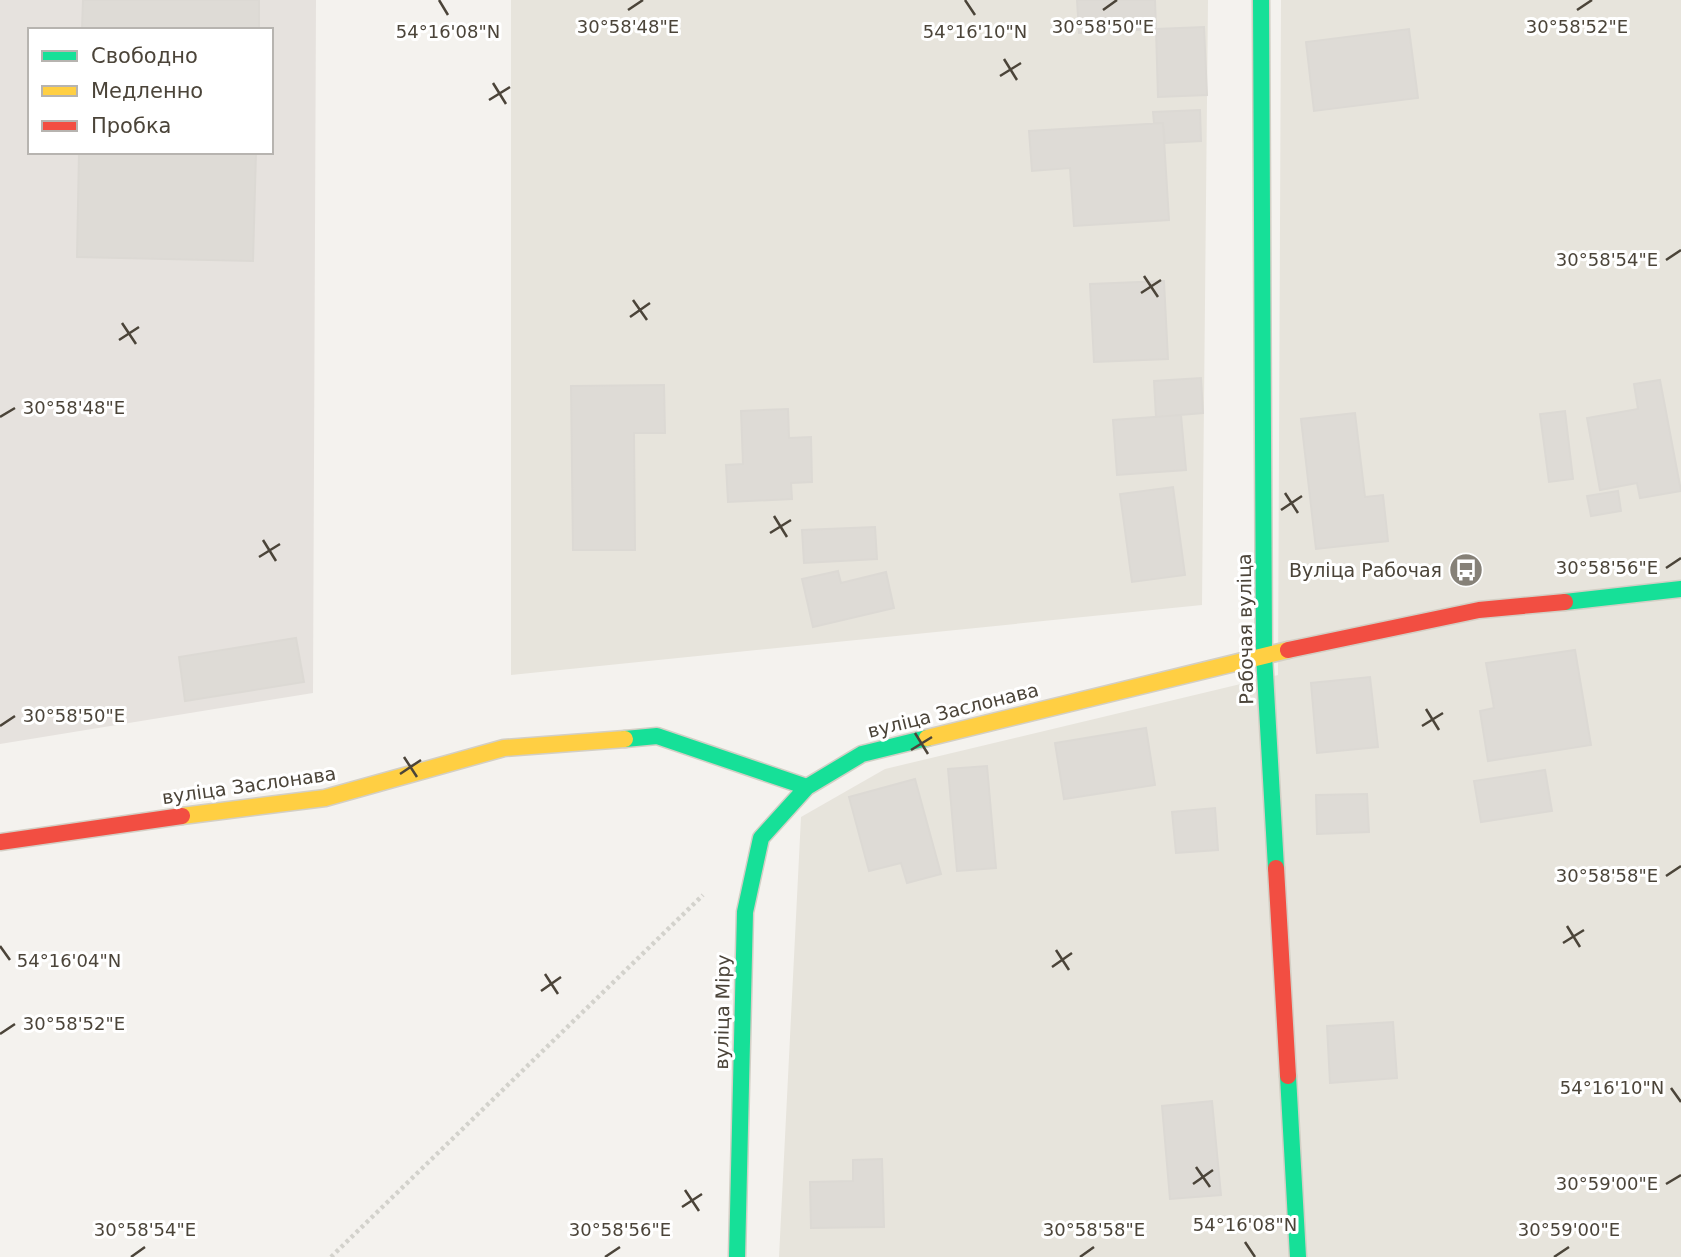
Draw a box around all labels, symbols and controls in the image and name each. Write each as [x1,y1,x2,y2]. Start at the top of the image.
text: 30°58'48"E [577,16,679,37]
text: 30°58'50"E [1052,16,1154,37]
text: 30°58'52"E [1526,16,1628,37]
text: 54°16'08"N [396,21,500,42]
text: 54°16'10"N [923,21,1027,42]
legend [28,28,273,154]
text: Свободно [91,44,198,68]
text: Медленно [91,79,203,103]
text: Пробка [91,114,171,138]
text: 30°58'54"E [1556,249,1658,270]
text: 30°58'48"E [23,397,125,418]
bus stop icon: Вуліца Рабочая [1447,551,1485,589]
street label: Рабочая вуліца [1233,553,1257,705]
text: 30°58'56"E [1556,557,1658,578]
place label: Вуліца Рабочая [1289,559,1442,581]
street label: вуліца Заслонава [865,678,1041,742]
text: 30°58'50"E [23,705,125,726]
street label: вуліца Заслонава [161,762,337,808]
text: 30°58'58"E [1556,865,1658,886]
text: 54°16'04"N [17,950,121,971]
street label: вуліца Міру [710,954,734,1070]
text: 30°58'52"E [23,1013,125,1034]
text: 54°16'10"N [1560,1077,1664,1098]
text: 30°59'00"E [1556,1173,1658,1194]
text: 54°16'08"N [1193,1214,1297,1235]
text: 30°58'54"E [94,1219,196,1240]
text: 30°58'56"E [569,1219,671,1240]
text: 30°58'58"E [1043,1219,1145,1240]
text: 30°59'00"E [1518,1219,1620,1240]

